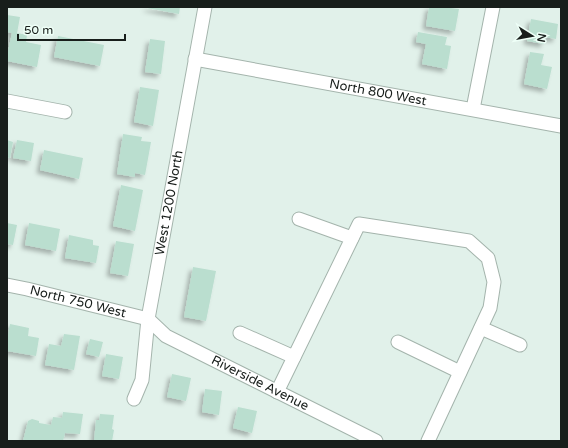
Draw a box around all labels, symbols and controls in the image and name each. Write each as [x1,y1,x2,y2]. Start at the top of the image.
scale bar [18,16,125,42]
north arrow [512,16,552,56]
text: 50 m [24,23,53,37]
text: N [534,32,549,43]
street label: North 800 West [328,76,428,109]
street label: West 1200 North [152,149,187,257]
street label: North 750 West [28,282,128,321]
street label: Riverside Avenue [209,352,311,414]

